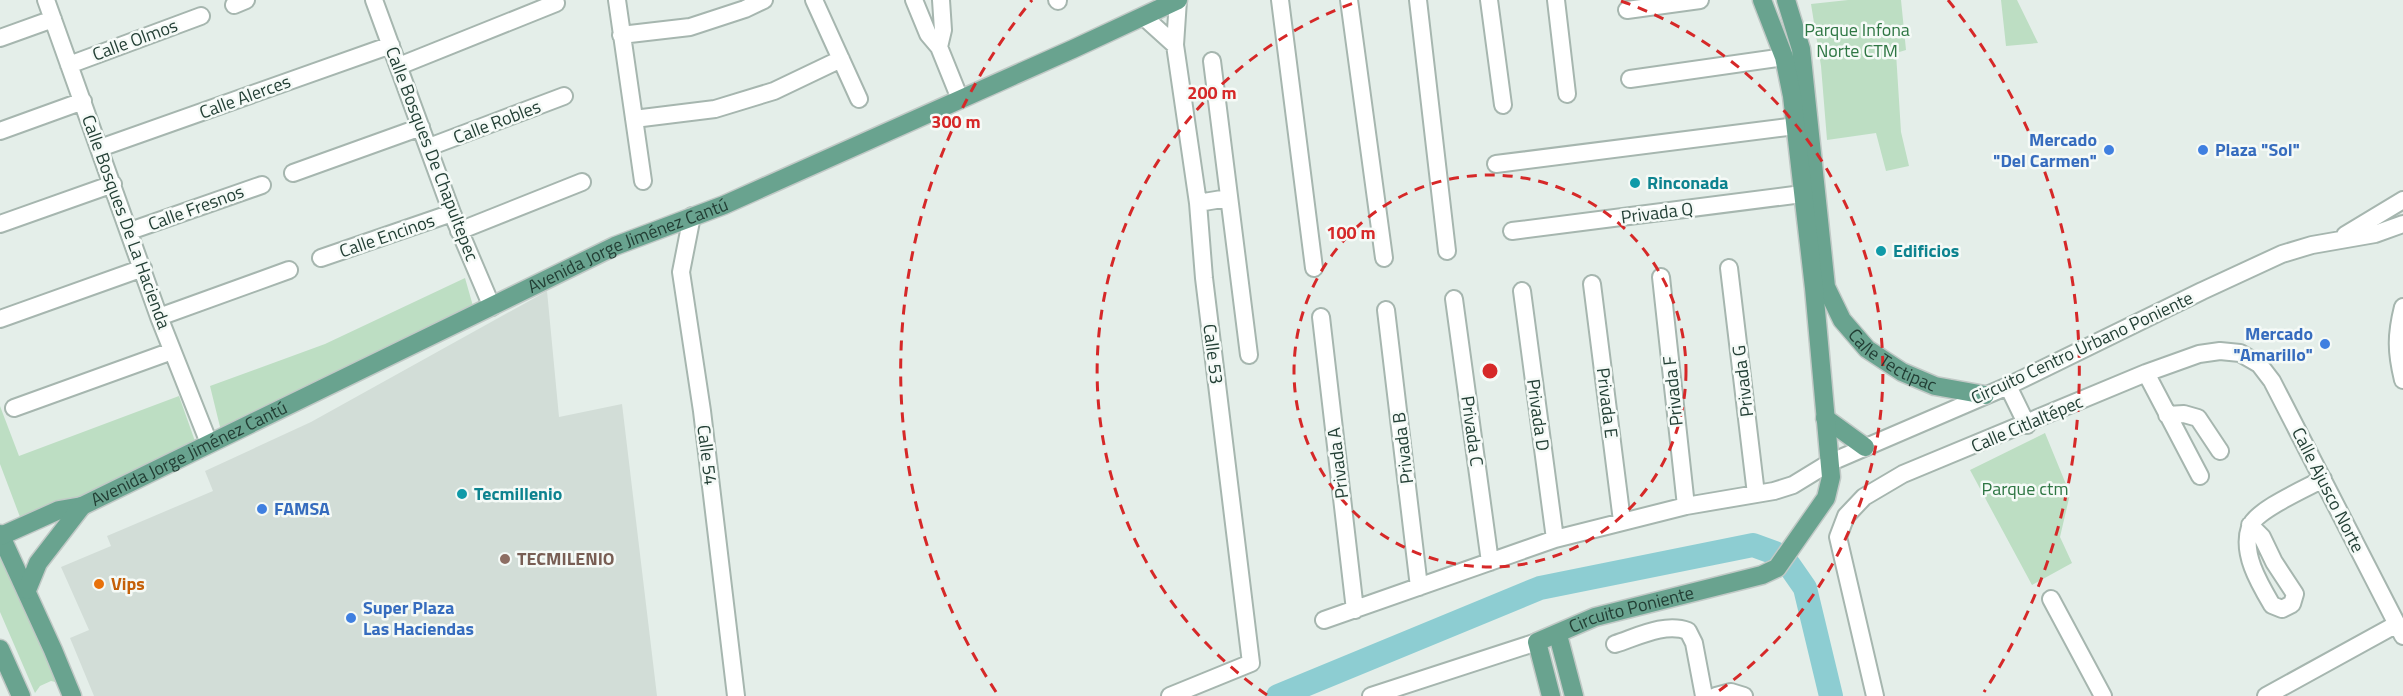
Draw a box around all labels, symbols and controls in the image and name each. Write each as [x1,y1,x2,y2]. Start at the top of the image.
street label: Calle Olmos [88,12,181,67]
park label: Parque Infona Norte CTM [1804,16,1910,64]
street label: Calle Bosques De Chapultepec [379,43,486,265]
street label: Calle Alerces [195,68,294,126]
text: 200 m [1187,79,1237,106]
street label: Calle Robles [449,92,544,151]
text: 300 m [931,108,981,135]
street label: Calle Bosques De La Hacienda [75,111,178,333]
place label: Mercado "Del Carmen" [1993,126,2097,174]
place label: Plaza "Sol" [2215,136,2300,163]
marker: Mercado "Del Carmen" [2102,143,2116,157]
marker: Plaza "Sol" [2196,143,2210,157]
place label: Rinconada [1647,169,1729,196]
marker: Rinconada [1628,176,1642,190]
street label: Calle Fresnos [144,178,248,237]
street label: Avenida Jorge Jiménez Cantú [523,191,732,300]
street label: Privada Q [1619,195,1695,230]
street label: Calle Encinos [336,207,438,264]
text: 100 m [1326,219,1376,246]
place label: Edificios [1893,237,1959,264]
marker: Edificios [1874,244,1888,258]
street label: Circuito Centro Urbano Poniente [1966,284,2197,411]
place label: Mercado "Amarillo" [2233,320,2313,368]
street label: Calle 53 [1196,322,1231,386]
street label: Calle Tectipac [1842,322,1941,398]
marker: Mercado "Amarillo" [2318,337,2332,351]
street label: Privada G [1725,344,1760,418]
street label: Privada F [1655,355,1690,427]
centre of rings [1480,361,1500,381]
street label: Privada E [1590,366,1625,440]
street label: Privada D [1520,377,1557,453]
street label: Calle Citlaltépec [1967,388,2087,459]
street label: Avenida Jorge Jiménez Cantú [86,394,292,513]
street label: Privada C [1454,394,1491,468]
street label: Privada B [1385,411,1420,485]
street label: Calle 54 [690,423,725,487]
street label: Calle Ajusco Norte [2285,423,2372,557]
street label: Privada A [1320,426,1355,500]
park label: Parque ctm [1982,475,2068,502]
place label: Tecmillenio [474,480,562,507]
marker: Tecmillenio [455,487,469,501]
place label: FAMSA [274,495,330,522]
marker: FAMSA [255,502,269,516]
place label: TECMILENIO [517,545,615,572]
marker: TECMILENIO [498,552,512,566]
place label: Vips [111,570,145,597]
marker: Vips [92,577,106,591]
street label: Circuito Poniente [1564,579,1697,640]
place label: Super Plaza Las Haciendas [363,594,474,642]
marker: Super Plaza Las Haciendas [344,611,358,625]

